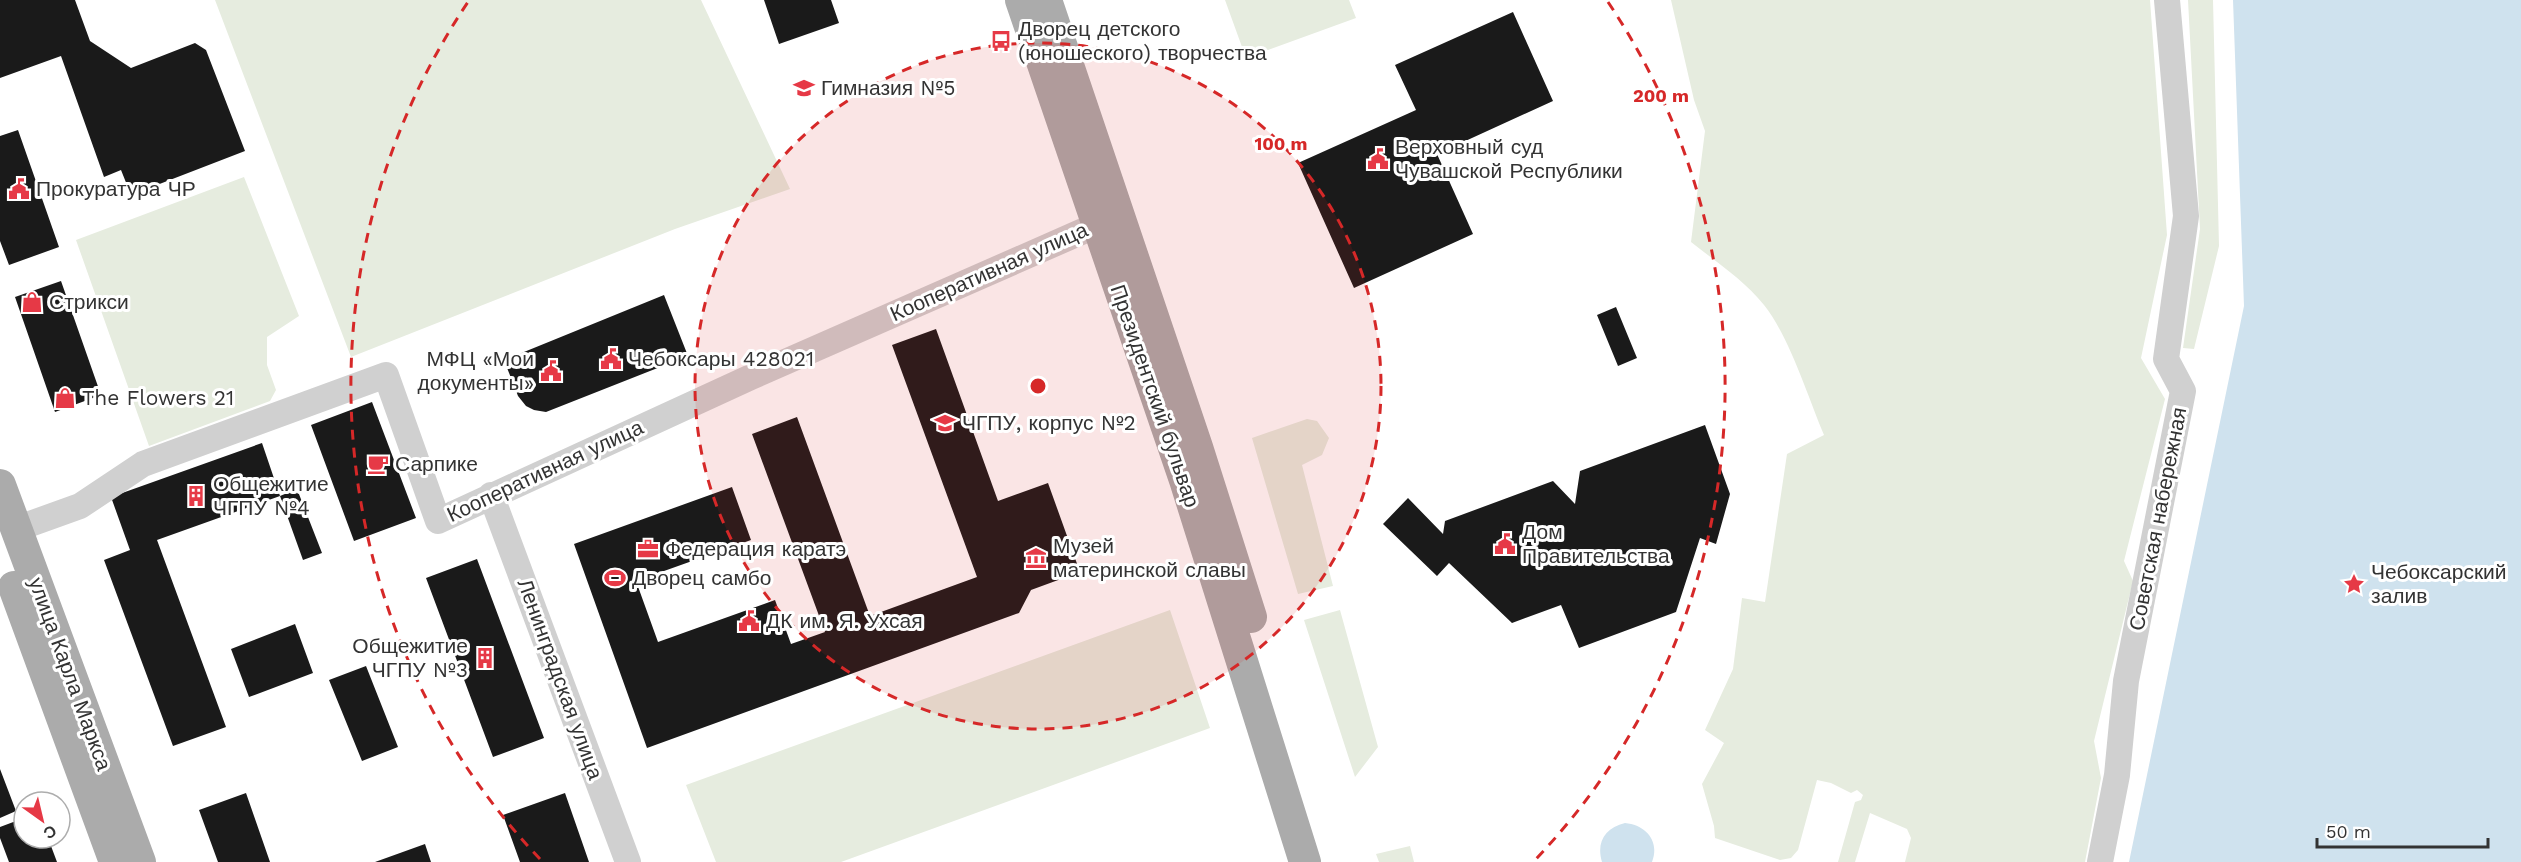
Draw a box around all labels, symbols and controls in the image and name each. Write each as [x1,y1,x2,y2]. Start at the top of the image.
place label: Дворец детского (юношеского) творчества [1018,16,1267,65]
bus stop icon: Дворец детского (юношеского) творчества [989,29,1013,53]
place label: Гимназия №5 [821,75,956,100]
school or university icon: Гимназия №5 [792,76,816,100]
text: 200 m [1633,85,1689,106]
text: 100 m [1254,133,1308,154]
place label: Верховный суд Чувашской Республики [1395,134,1623,183]
public building icon: Верховный суд Чувашской Республики [1366,147,1390,171]
place label: Прокуратура ЧР [36,176,196,201]
public building icon: Прокуратура ЧР [7,177,31,201]
street label: Кооперативная улица [886,217,1092,326]
street label: Президентский бульвар [1106,281,1205,510]
place label: Стрикси [49,289,129,314]
shop icon: Стрикси [20,290,44,314]
place label: МФЦ «Мои документы» [418,346,534,395]
place label: Чебоксары 428021 [628,346,814,371]
public building icon: Чебоксары 428021 [599,347,623,371]
public building icon: МФЦ «Мои документы» [539,359,563,383]
centre of rings [1028,376,1048,396]
place label: The Flowers 21 [82,385,234,410]
shop icon: The Flowers 21 [53,386,77,410]
street label: Советская набережная [2124,405,2191,633]
place label: ЧГПУ, корпус №2 [962,410,1136,435]
school or university icon: ЧГПУ, корпус №2 [933,411,957,435]
street label: Кооперативная улица [443,414,647,527]
place label: Сарпике [395,451,478,476]
cafe icon: Сарпике [366,452,390,476]
place label: Общежитие ЧГПУ №4 [213,471,329,520]
building icon: Общежитие ЧГПУ №4 [184,484,208,508]
place label: Дом Правительства [1522,519,1670,568]
public building icon: Дом Правительства [1493,532,1517,556]
place label: Музей материнской славы [1053,533,1246,582]
place label: Федерация каратэ [665,536,846,561]
office icon: Федерация каратэ [636,537,660,561]
museum icon: Музей материнской славы [1024,546,1048,570]
place label: Чебоксарский залив [2371,559,2507,608]
place label: Дворец самбо [632,565,771,590]
sports icon: Дворец самбо [603,566,627,590]
place icon: Чебоксарский залив [2342,572,2366,596]
street label: улица Карла Маркса [24,574,117,774]
street label: Ленинградская улица [513,575,609,783]
place label: ДК им. Я. Ухсая [766,608,923,633]
public building icon: ДК им. Я. Ухсая [737,609,761,633]
place label: Общежитие ЧГПУ №3 [352,633,468,682]
building icon: Общежитие ЧГПУ №3 [473,646,497,670]
north arrow [12,790,72,850]
scale bar [2317,811,2488,849]
text: С [40,821,60,843]
text: 50 m [2326,821,2371,842]

